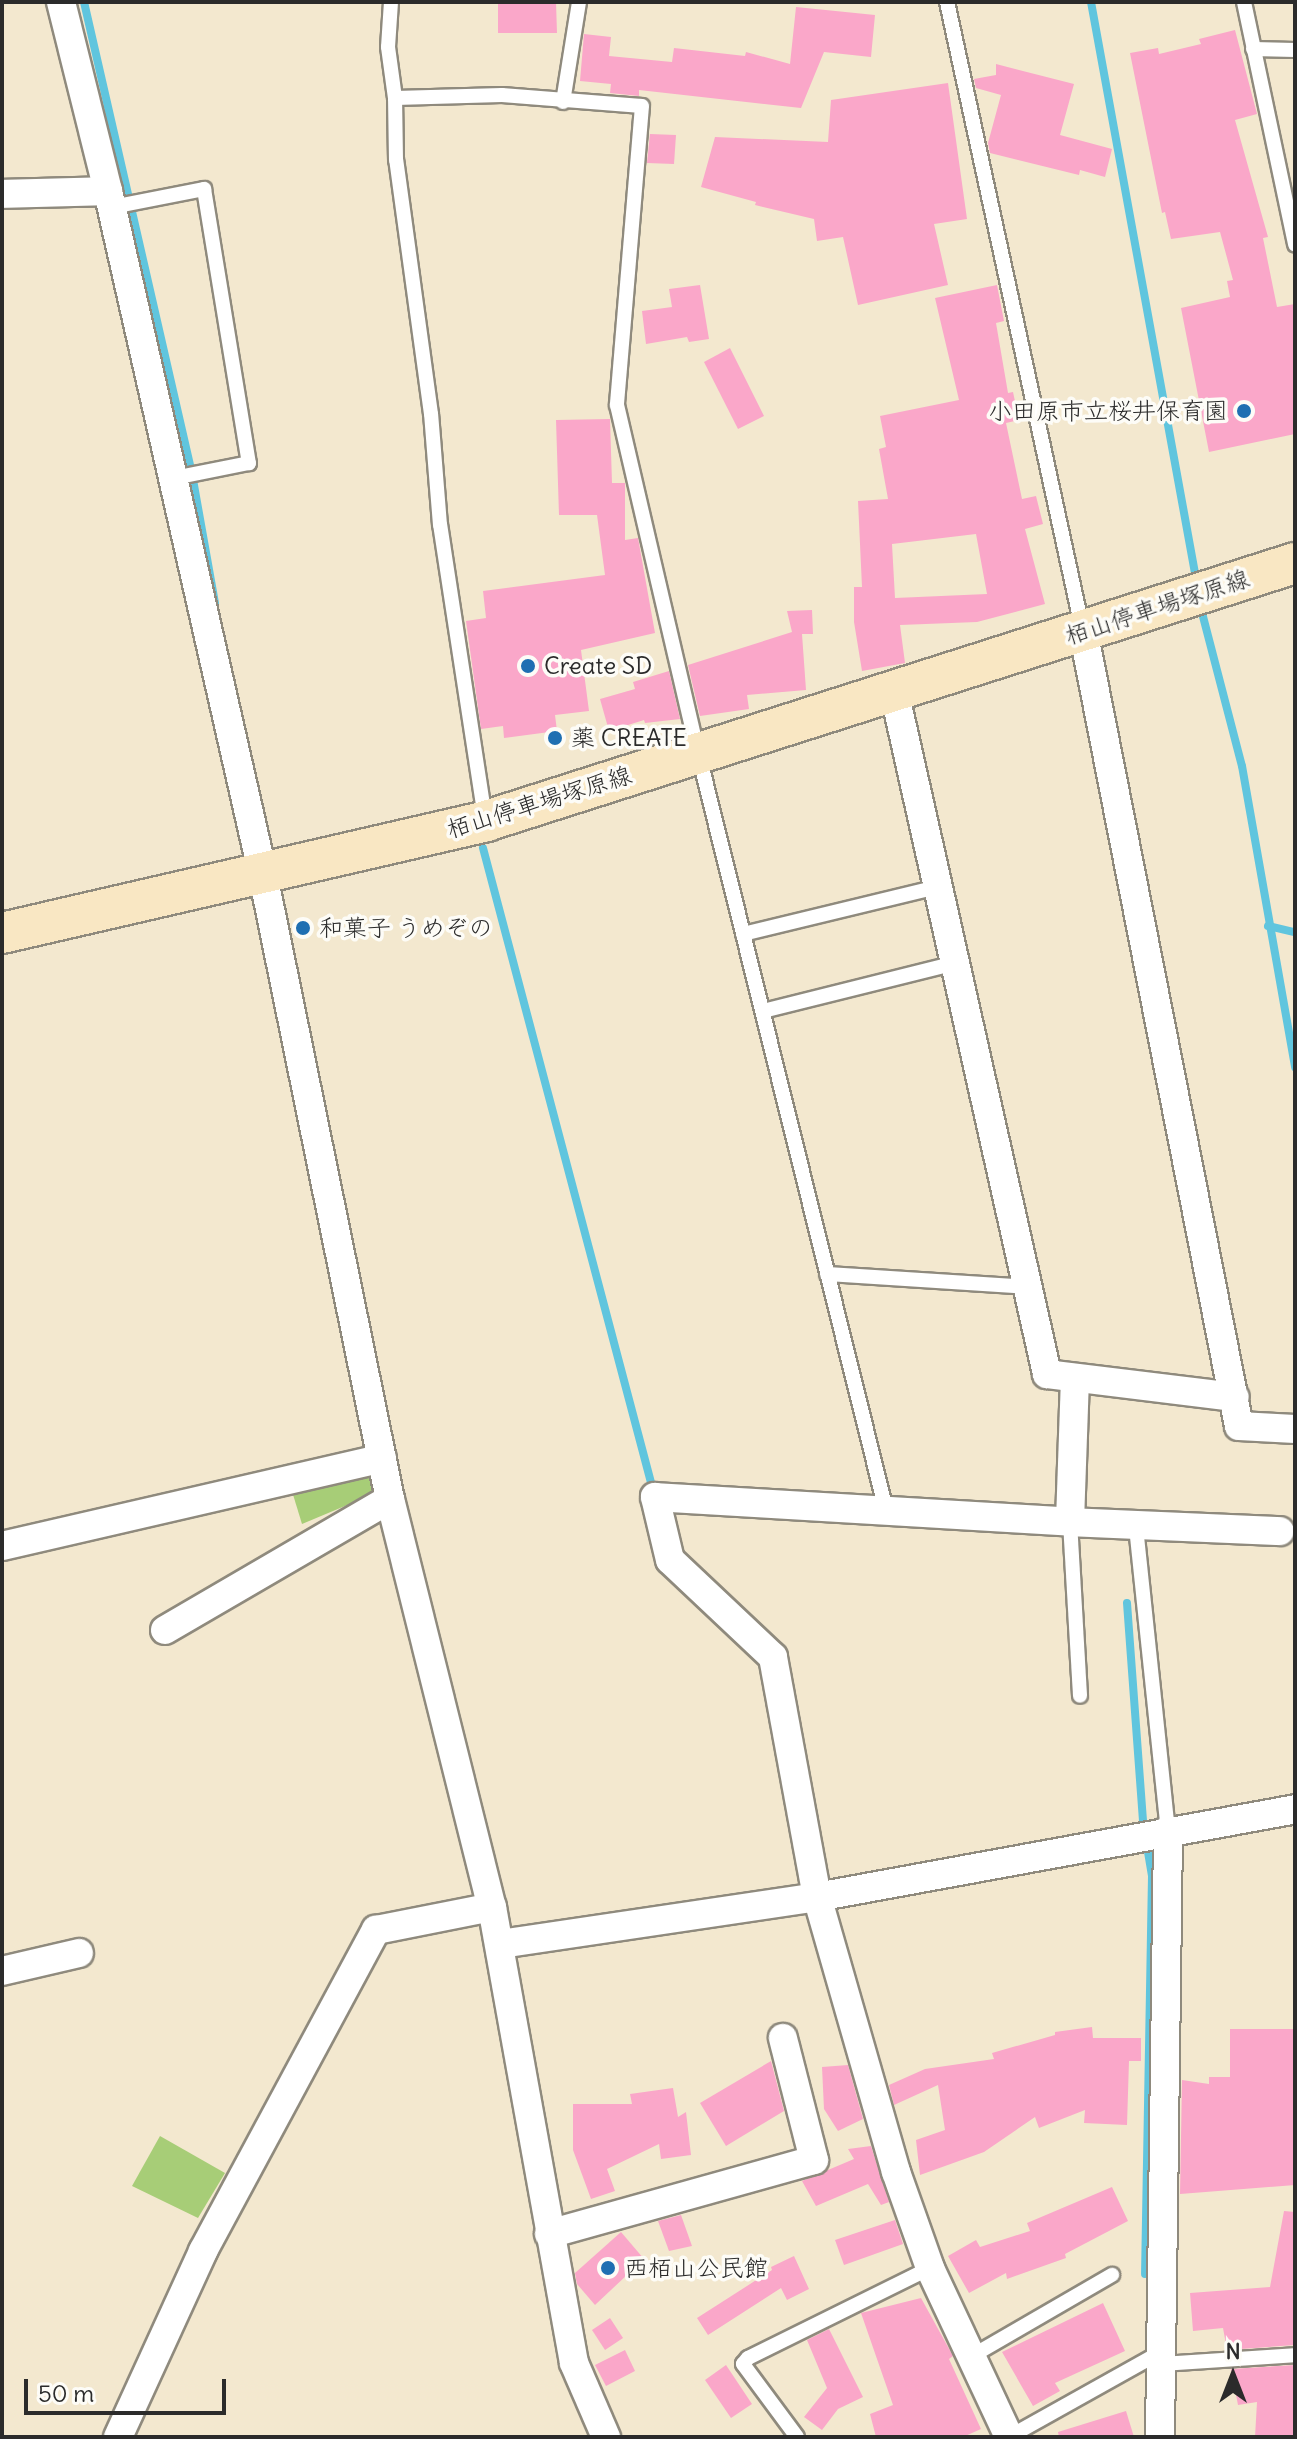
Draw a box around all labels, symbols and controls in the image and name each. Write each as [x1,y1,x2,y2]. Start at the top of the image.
place label: 小田原市立桜井保育園 [988,397,1228,425]
marker: 小田原市立桜井保育園 [1235,402,1253,420]
street label: 栢山停車場塚原線 [1061,564,1253,650]
place label: Create SD [544,652,652,680]
marker: Create SD [519,657,537,675]
place label: 薬 CREATE [571,724,687,752]
marker: 薬 CREATE [546,729,564,747]
street label: 栢山停車場塚原線 [443,760,635,844]
place label: 和菓子 うめぞの [319,914,493,942]
marker: 和菓子 うめぞの [294,919,312,937]
place label: 西栢山公民館 [624,2254,768,2282]
marker: 西栢山公民館 [599,2259,617,2277]
north arrow [1193,2335,1273,2415]
text: N [1225,2337,1241,2365]
scale bar [28,2363,230,2413]
text: 50 m [38,2378,94,2408]

